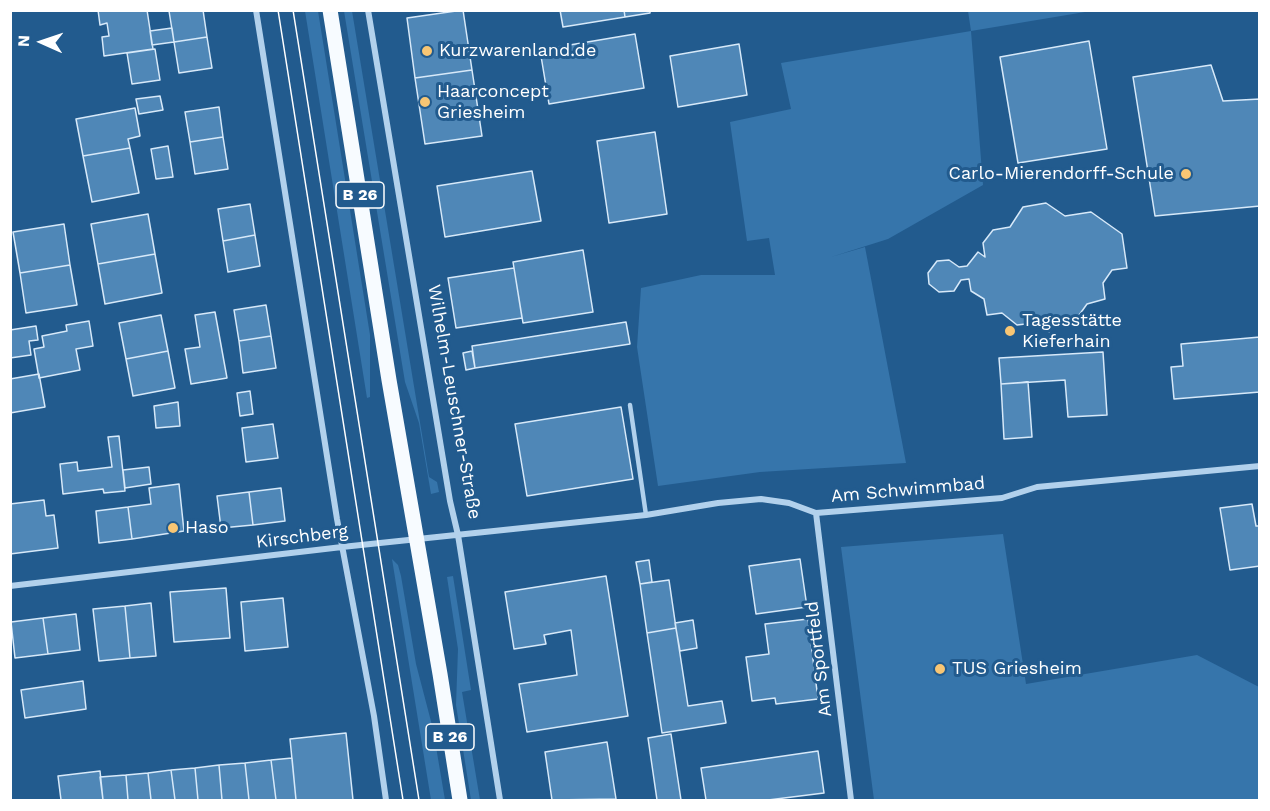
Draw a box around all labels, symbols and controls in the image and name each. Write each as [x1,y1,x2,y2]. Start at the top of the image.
north arrow [12,12,72,72]
text: N [14,35,33,47]
place label: Kurzwarenland.de [439,40,596,62]
marker: Kurzwarenland.de [420,44,434,58]
place label: Haarconcept Griesheim [437,81,549,124]
marker: Haarconcept Griesheim [418,95,432,109]
place label: Carlo-Mierendorff-Schule [949,163,1174,185]
marker: Carlo-Mierendorff-Schule [1179,167,1193,181]
road number: B 26 [336,182,384,208]
street label: Wilhelm-Leuschner-Straße [423,283,485,521]
place label: Tagesstätte Kieferhain [1022,310,1122,352]
marker: Tagesstätte Kieferhain [1003,324,1017,338]
street label: Am Schwimmbad [830,472,986,508]
place label: Haso [185,517,229,539]
marker: Haso [166,521,180,535]
street label: Kirschberg [255,521,349,553]
street label: Am Sportfeld [801,600,837,718]
place label: TUS Griesheim [952,658,1082,680]
marker: TUS Griesheim [933,662,947,676]
road number: B 26 [426,724,474,750]

